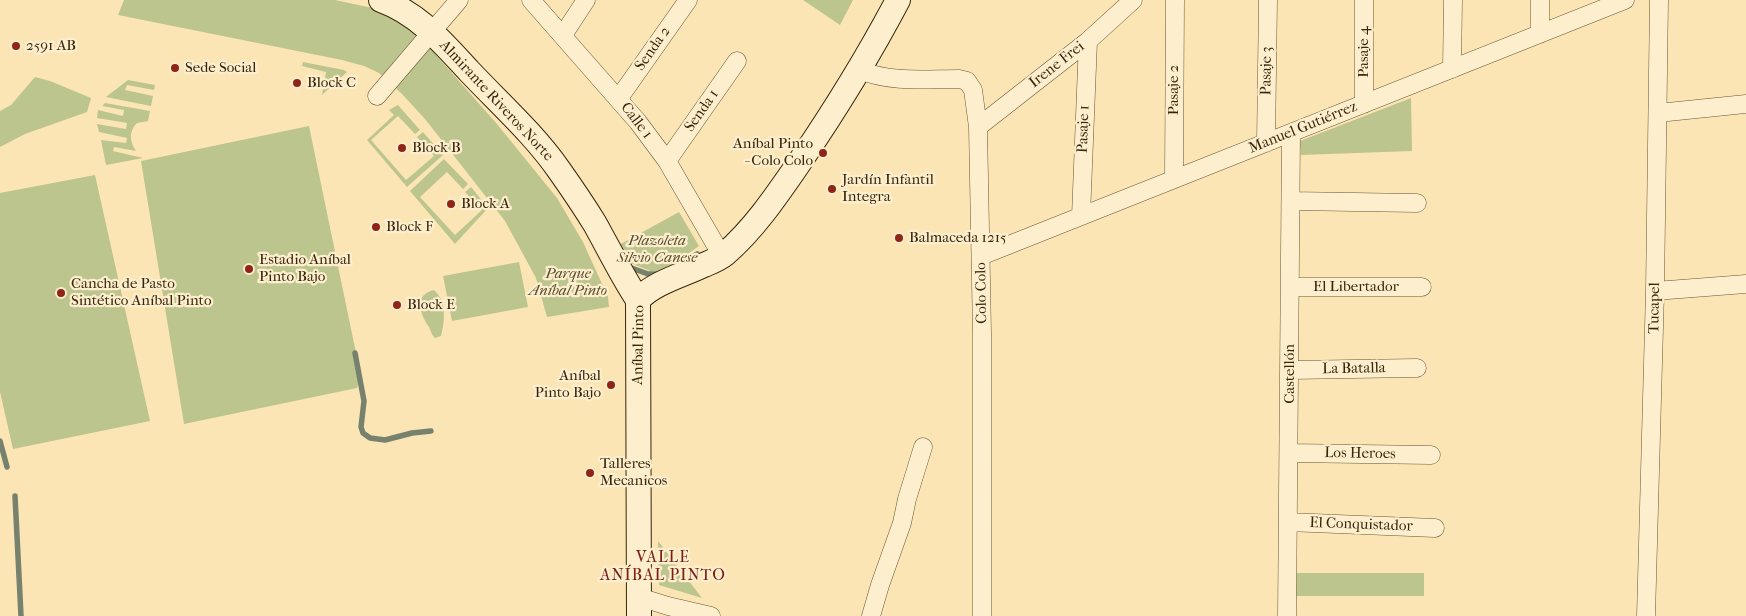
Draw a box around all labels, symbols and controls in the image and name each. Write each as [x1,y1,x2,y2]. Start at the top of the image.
street label: Senda 2 [631,23,675,75]
street label: Pasaje 4 [1355,26,1373,78]
place label: 2591 AB [26,37,76,55]
street label: Almirante Riveros Norte [435,37,557,165]
street label: Irene Frei [1026,38,1088,92]
marker: 2591 AB [10,40,22,52]
street label: Pasaje 3 [1258,46,1276,96]
place label: Sede Social [185,59,256,77]
marker: Sede Social [169,62,181,74]
street label: Pasaje 2 [1165,65,1183,115]
place label: Block C [307,74,356,92]
marker: Block C [291,77,303,89]
street label: Senda 1 [681,86,723,136]
street label: Manuel Gutiérrez [1246,98,1360,158]
street label: Calle 1 [616,99,656,143]
street label: Pasaje 1 [1074,105,1094,153]
place label: Aníbal Pinto - Colo Colo [733,135,813,170]
place label: Block B [412,139,461,157]
marker: Block B [396,142,408,154]
marker: Aníbal Pinto - Colo Colo [817,147,829,159]
place label: Jardín Infantil Integra [842,171,934,206]
marker: Jardín Infantil Integra [826,183,838,195]
place label: Block A [461,195,510,213]
marker: Block A [445,198,457,210]
place label: Block F [386,218,433,236]
marker: Block F [370,221,382,233]
place label: Balmaceda 1215 [909,229,1006,247]
park label: Plazoleta Silvio Canese [617,232,697,267]
marker: Balmaceda 1215 [893,232,905,244]
place label: Estadio Aníbal Pinto Bajo [259,251,351,286]
street label: Colo Colo [972,262,992,324]
marker: Estadio Aníbal Pinto Bajo [243,263,255,275]
park label: Parque Aníbal Pinto [529,265,607,300]
place label: Cancha de Pasto Sintético Aníbal Pinto [71,275,212,310]
street label: El Libertador [1313,278,1399,296]
street label: Tucapel [1646,282,1664,334]
marker: Cancha de Pasto Sintético Aníbal Pinto [55,287,67,299]
place label: Block E [407,296,455,314]
marker: Block E [391,299,403,311]
street label: Aníbal Pinto [629,305,649,385]
street label: Castellón [1281,344,1299,404]
street label: La Batalla [1322,359,1386,379]
place label: Aníbal Pinto Bajo [535,367,601,402]
marker: Aníbal Pinto Bajo [605,379,617,391]
street label: Los Heroes [1324,444,1396,464]
place label: Talleres Mecanicos [600,455,667,490]
marker: Talleres Mecanicos [584,467,596,479]
street label: El Conquistador [1309,514,1413,536]
district label: VALLE ANÍBAL PINTO [598,548,728,586]

